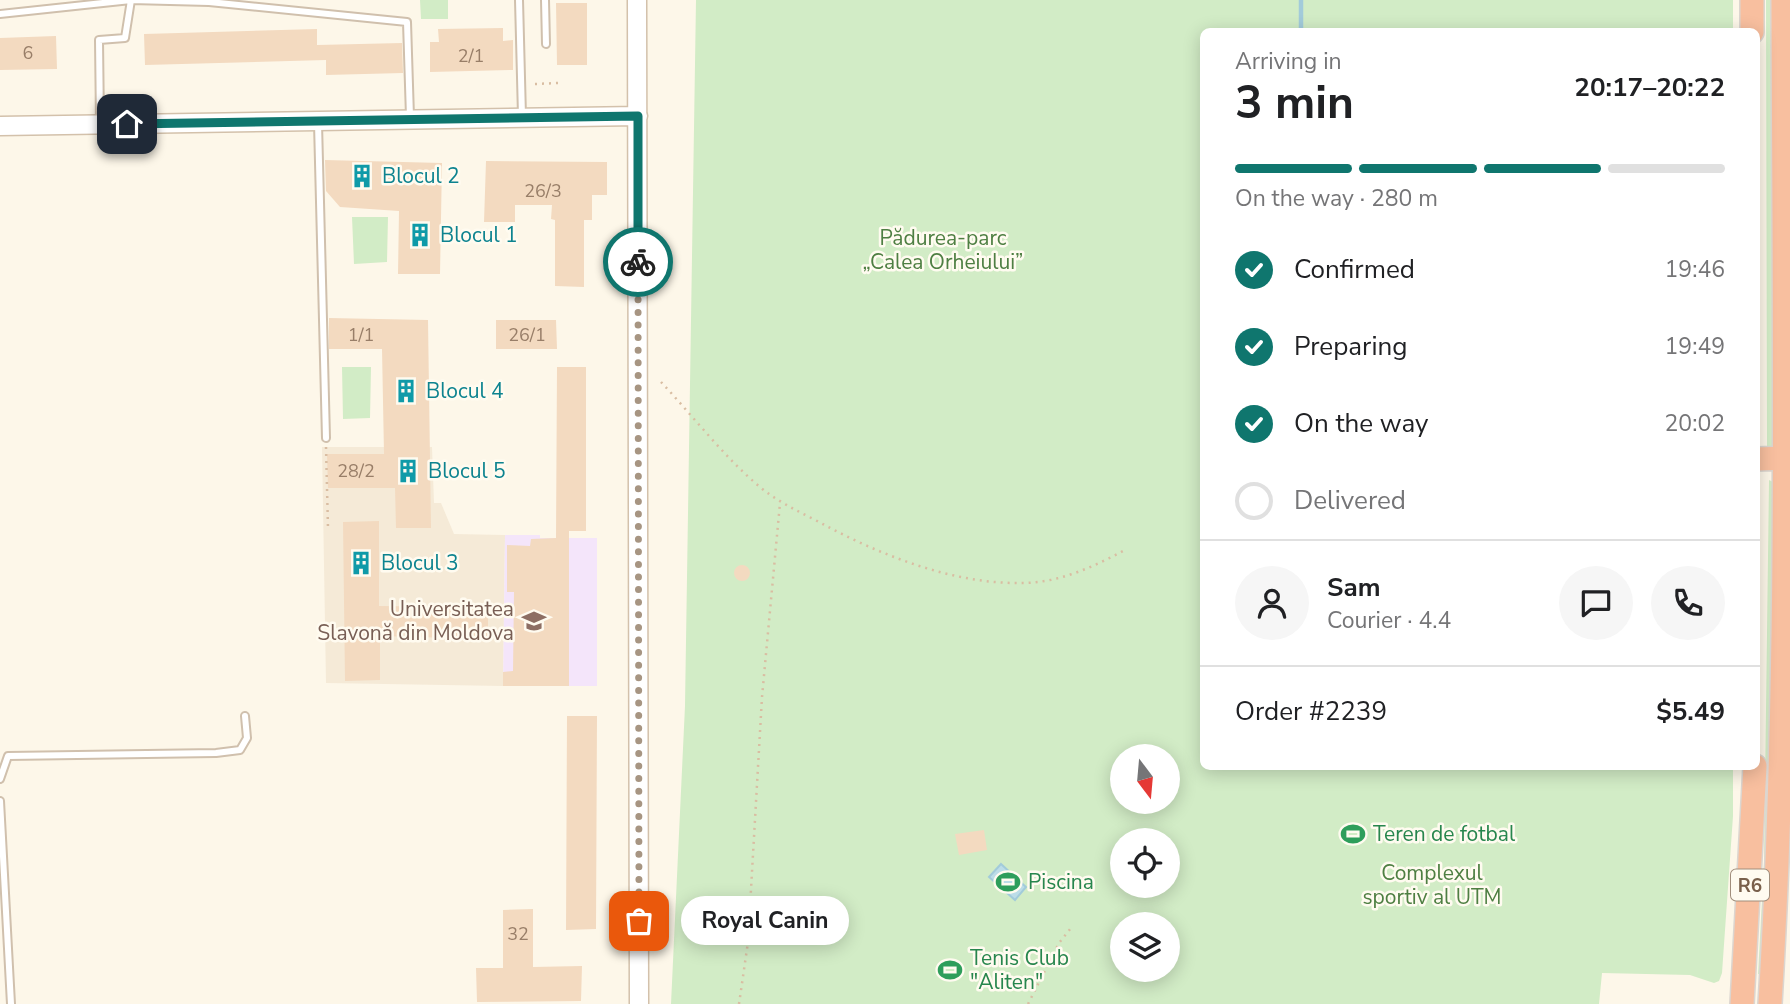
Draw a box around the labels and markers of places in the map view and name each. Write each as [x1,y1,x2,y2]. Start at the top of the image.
pin [97,94,157,154]
building icon: Blocul 2 [348,162,376,190]
place label: Blocul 2 [382,162,460,190]
building icon: Blocul 1 [406,221,434,249]
place label: Blocul 1 [440,221,518,249]
building icon: Blocul 4 [392,377,420,405]
place label: Blocul 4 [426,377,504,405]
building icon: Blocul 5 [394,457,422,485]
place label: Blocul 5 [428,457,506,485]
building icon: Blocul 3 [347,549,375,577]
place label: Blocul 3 [381,549,459,577]
place label: Universitatea Slavonă din Moldova [317,595,514,647]
school or university icon: Universitatea Slavonă din Moldova [520,607,548,635]
sports icon: Teren de fotbal [1339,820,1367,848]
place label: Teren de fotbal [1373,820,1516,848]
sports icon: Piscina [994,868,1022,896]
place label: Piscina [1028,868,1094,896]
pin [609,891,669,951]
callout: Royal Canin [681,897,849,946]
place label: Tenis Club "Aliten" [970,944,1069,996]
sports icon: Tenis Club "Aliten" [936,956,964,984]

